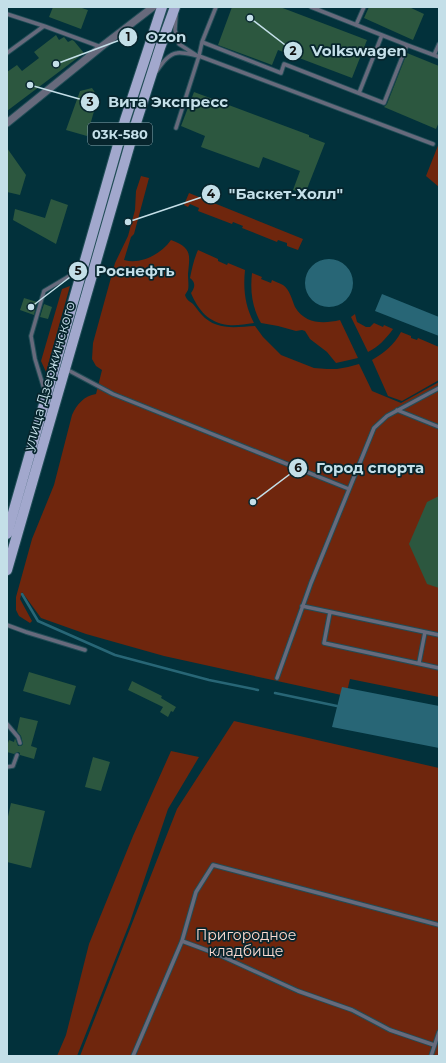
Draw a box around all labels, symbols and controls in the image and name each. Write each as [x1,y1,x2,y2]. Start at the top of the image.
callout: Ozon [118,23,195,50]
text: Ozon [146,27,186,46]
text: 1 [126,29,130,44]
callout: Volkswagen [283,38,415,65]
text: Volkswagen [310,41,407,60]
text: 2 [289,43,297,58]
callout: Вита Экспресс [80,88,236,115]
text: Вита Экспресс [108,92,228,111]
text: 3 [85,94,94,109]
road number: 03К-580 [88,123,152,145]
callout: "Баскет-Холл" [201,180,352,207]
text: "Баскет-Холл" [229,184,343,203]
text: 4 [207,186,216,201]
callout: Роснефть [68,257,183,284]
text: Роснефть [96,261,174,280]
text: 5 [74,263,82,278]
street label: улица Дзержинского [19,299,79,454]
callout: Город спорта [288,454,432,481]
text: Город спорта [316,458,424,477]
text: 6 [294,460,302,475]
park label: Пригородное кладбище [196,926,296,960]

